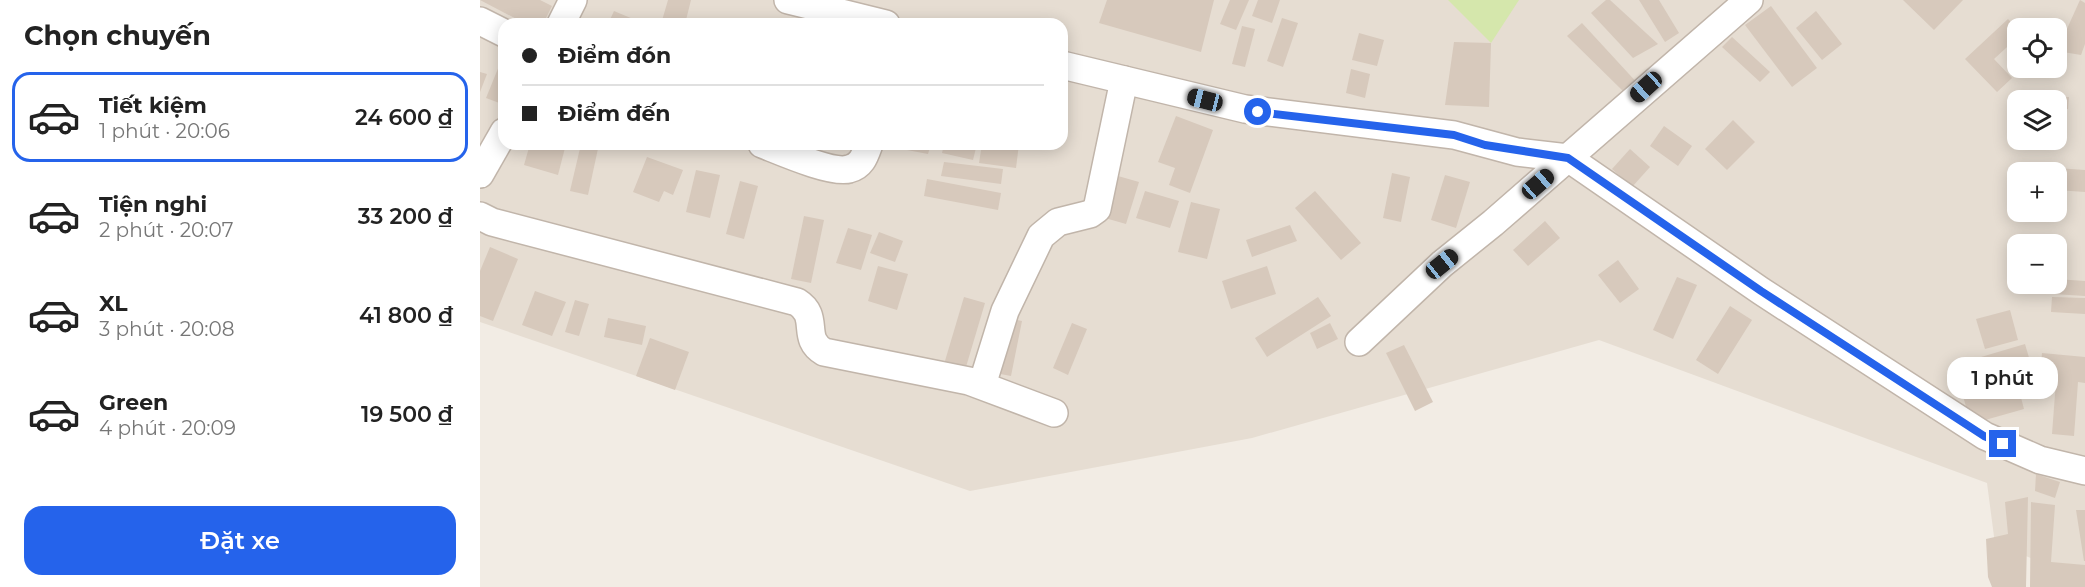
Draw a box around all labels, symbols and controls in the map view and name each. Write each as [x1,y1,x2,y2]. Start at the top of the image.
map controls [2007,18,2067,294]
button: locate [2007,18,2067,78]
text: Chọn chuyến [24,19,211,52]
text: Điểm đón [558,42,671,69]
car [1627,68,1665,106]
car [1185,87,1225,113]
icon: car [27,90,81,144]
button: layers [2007,90,2067,150]
text: Tiết kiệm [99,92,207,119]
route start [1244,98,1271,125]
text: Điểm đến [558,100,671,127]
text: 24 600 ₫ [355,104,453,131]
text: 1 phút · 20:06 [99,119,230,143]
button: + [2007,162,2067,222]
car [1519,165,1557,203]
icon: car [27,189,81,243]
text: Tiện nghi [99,191,207,218]
text: 33 200 ₫ [358,203,453,230]
text: 2 phút · 20:07 [99,218,233,242]
button: − [2007,234,2067,294]
car [1422,246,1462,282]
icon: car [27,288,81,342]
text: XL [99,290,128,317]
text: 41 800 ₫ [359,302,453,329]
text: 3 phút · 20:08 [99,317,234,341]
callout: 1 phút [1948,357,2059,399]
text: 1 phút [1971,366,2034,390]
icon: car [27,387,81,441]
text: Green [99,389,168,416]
text: 19 500 ₫ [361,401,453,428]
text: 4 phút · 20:09 [99,416,236,440]
route end [1989,430,2016,457]
button: Đặt xe [24,506,456,575]

